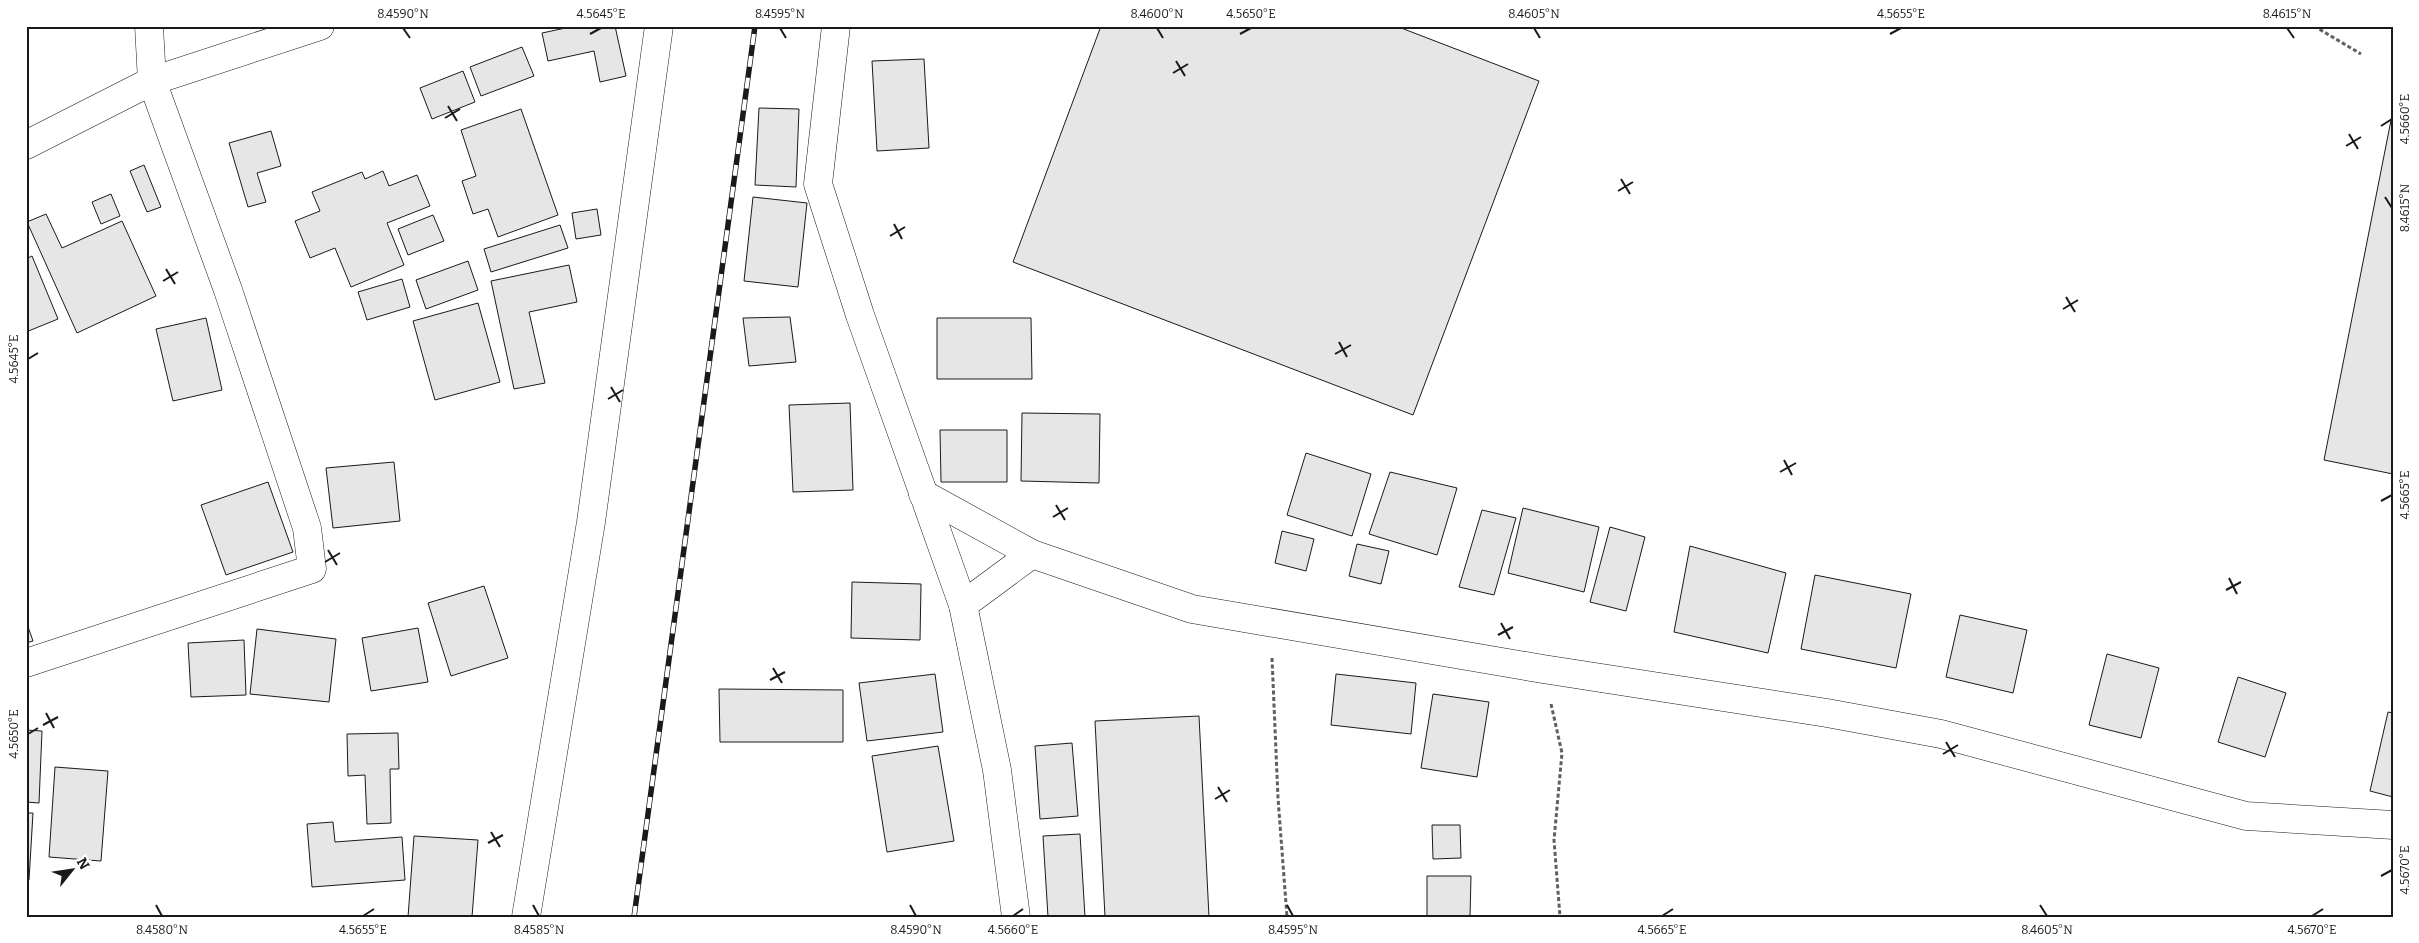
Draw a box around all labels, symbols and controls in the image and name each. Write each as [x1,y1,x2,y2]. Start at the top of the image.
text: 8.4590°N [377,7,429,21]
text: 4.5645°E [576,7,626,21]
text: 8.4595°N [755,7,806,21]
text: 8.4600°N [1131,7,1184,21]
text: 4.5650°E [1226,7,1276,21]
text: 8.4605°N [1508,7,1560,21]
text: 4.5655°E [1877,7,1925,21]
text: 8.4615°N [2263,7,2312,21]
text: 4.5660°E [2398,94,2412,144]
text: 8.4615°N [2398,183,2412,232]
text: 4.5645°E [7,334,21,384]
text: 4.5665°E [2398,471,2412,519]
text: 4.5650°E [7,709,21,759]
north arrow [48,846,98,896]
text: 4.5670°E [2398,846,2412,894]
text: N [73,855,93,873]
text: 8.4580°N [136,923,188,937]
text: 4.5655°E [339,923,387,937]
text: 8.4585°N [514,923,565,937]
text: 8.4590°N [890,923,942,937]
text: 4.5660°E [988,923,1038,937]
text: 8.4595°N [1268,923,1319,937]
text: 4.5665°E [1638,923,1686,937]
text: 8.4605°N [2021,923,2073,937]
text: 4.5670°E [2288,923,2336,937]

